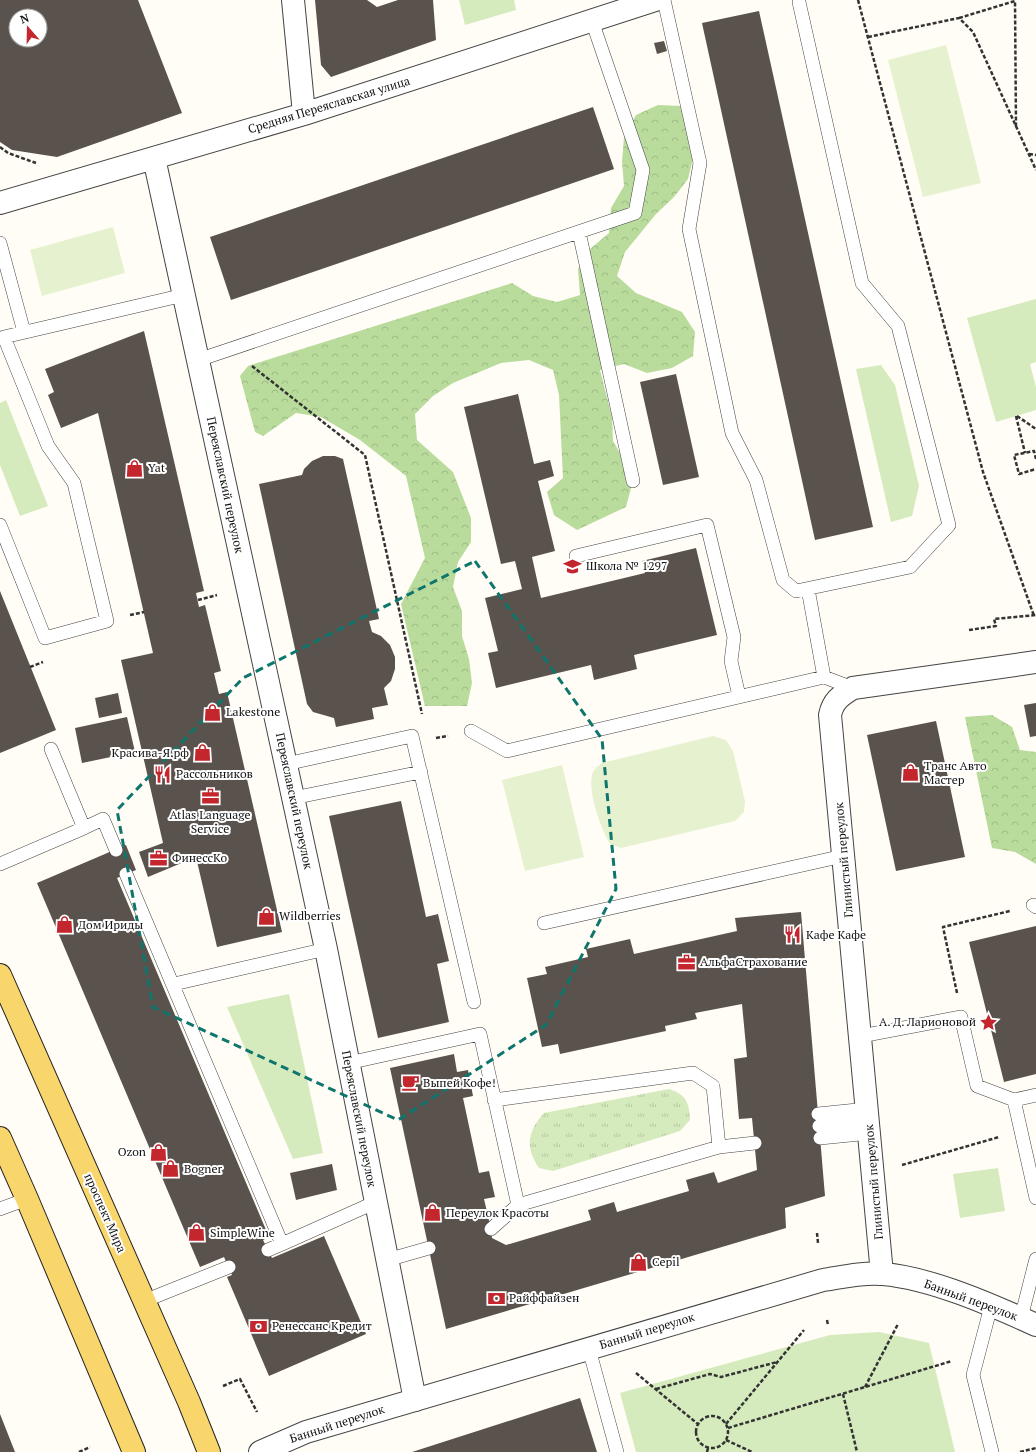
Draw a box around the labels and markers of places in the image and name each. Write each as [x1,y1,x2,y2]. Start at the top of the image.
shop icon: Yat [125,458,145,478]
place label: Yat [148,460,166,475]
school or university icon: Школа № 1297 [563,556,583,576]
place label: Школа № 1297 [586,558,667,573]
shop icon: Lakestone [203,702,223,722]
place label: Lakestone [226,704,280,719]
shop icon: Красива-Я.рф [192,743,212,763]
place label: Красива-Я.рф [112,745,189,760]
place label: Транс Авто Мастер [924,758,987,787]
shop icon: Транс Авто Мастер [901,763,921,783]
restaurant icon: Рассольников [153,764,173,784]
place label: Рассольников [176,766,253,781]
office icon: Atlas Language Service [200,786,220,806]
place label: Atlas Language Service [169,807,251,836]
office icon: ФинессКо [149,848,169,868]
place label: ФинессКо [172,850,227,865]
shop icon: Wildberries [256,906,276,926]
place label: Wildberries [279,908,341,923]
shop icon: Дом Ириды [55,915,75,935]
place label: Дом Ириды [78,917,143,932]
restaurant icon: Кафе Кафе [783,925,803,945]
place label: Кафе Кафе [806,927,866,942]
office icon: АльфаСтрахование [677,952,697,972]
place label: АльфаСтрахование [700,954,807,969]
place icon: А. Д. Ларионовой [979,1012,999,1032]
place label: А. Д. Ларионовой [879,1014,976,1029]
cafe icon: Выпей Кофе! [400,1073,420,1093]
place label: Выпей Кофе! [423,1075,496,1090]
shop icon: Ozon [149,1142,169,1162]
place label: Ozon [118,1144,146,1159]
shop icon: Bogner [161,1159,181,1179]
place label: Bogner [184,1161,222,1176]
shop icon: Переулок Красоты [423,1203,443,1223]
place label: Переулок Красоты [446,1205,549,1220]
shop icon: SimpleWine [187,1223,207,1243]
place label: SimpleWine [210,1225,275,1240]
shop icon: Cepil [629,1252,649,1272]
place label: Cepil [652,1254,680,1269]
bank icon: Райффайзен [486,1288,506,1308]
place label: Райффайзен [509,1290,579,1305]
bank icon: Ренессанс Кредит [249,1316,269,1336]
place label: Ренессанс Кредит [272,1318,372,1333]

